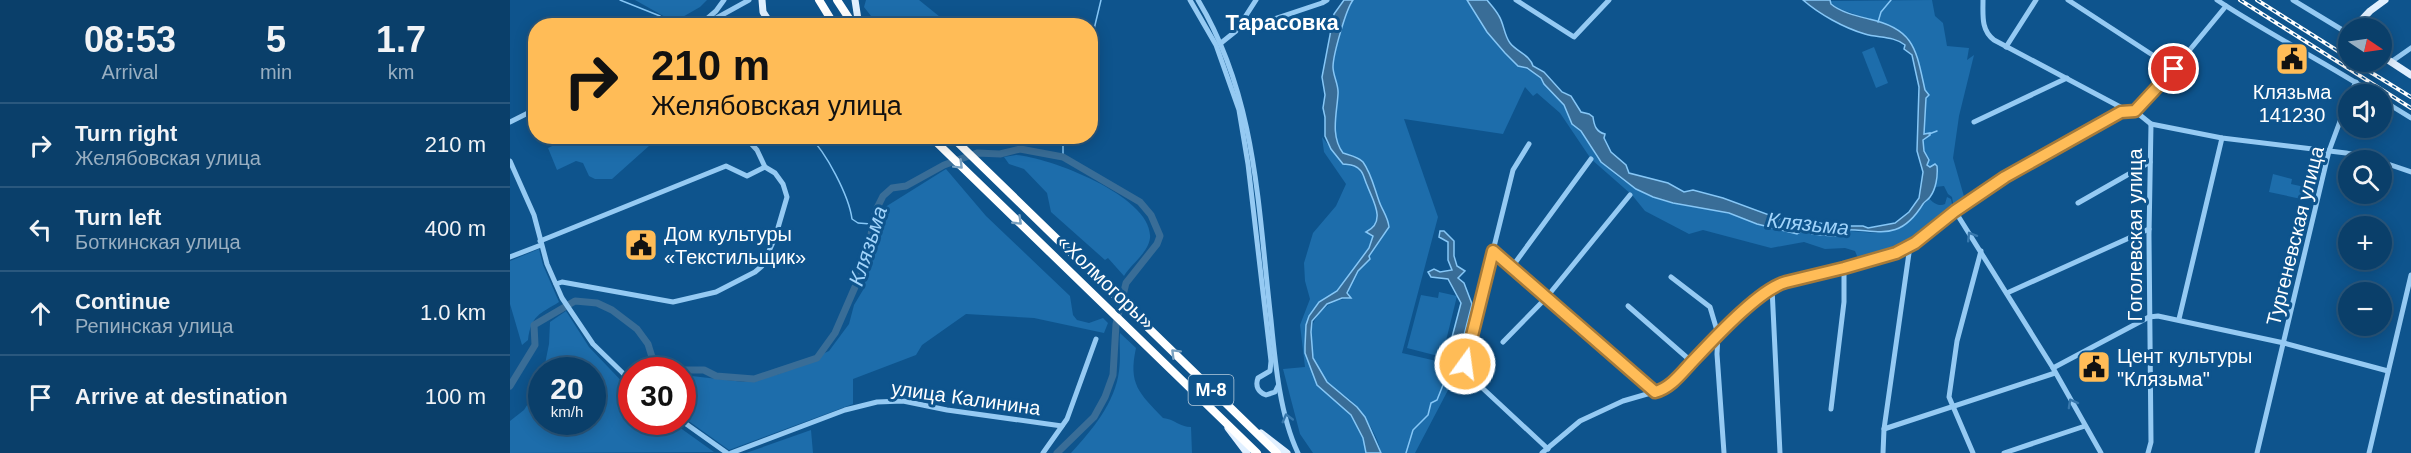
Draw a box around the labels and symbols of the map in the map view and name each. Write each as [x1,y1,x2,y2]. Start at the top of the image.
district label: Тарасовка [1225,10,1339,35]
north arrow [2338,18,2392,72]
public building icon: Клязьма 141230 [2274,41,2310,77]
pin [2148,43,2199,94]
place label: Клязьма 141230 [2253,81,2332,126]
street label: Тургеневская улица [2262,143,2328,328]
street label: Гоголевская улица [2124,148,2146,322]
one-way arrow [953,158,963,169]
water label: Клязьма [844,203,891,289]
water label: Клязьма [1766,208,1850,239]
one-way arrow [1012,214,1022,225]
place label: Дом культуры «Текстильщик» [664,223,806,268]
public building icon: Дом культуры «Текстильщик» [623,227,659,263]
street label: «Холмогоры» [1053,230,1159,334]
one-way arrow [1967,232,1979,242]
position arrow [1433,332,1497,396]
place label: Цент культуры "Клязьма" [2117,345,2252,390]
public building icon: Цент культуры "Клязьма" [2076,349,2112,385]
one-way arrow [1171,350,1182,361]
speed limit sign: 30 [618,357,696,435]
road number: М-8 [1188,375,1234,405]
street label: улица Калинина [890,377,1043,419]
one-way arrow [2068,398,2079,409]
one-way arrow [1282,414,1295,424]

